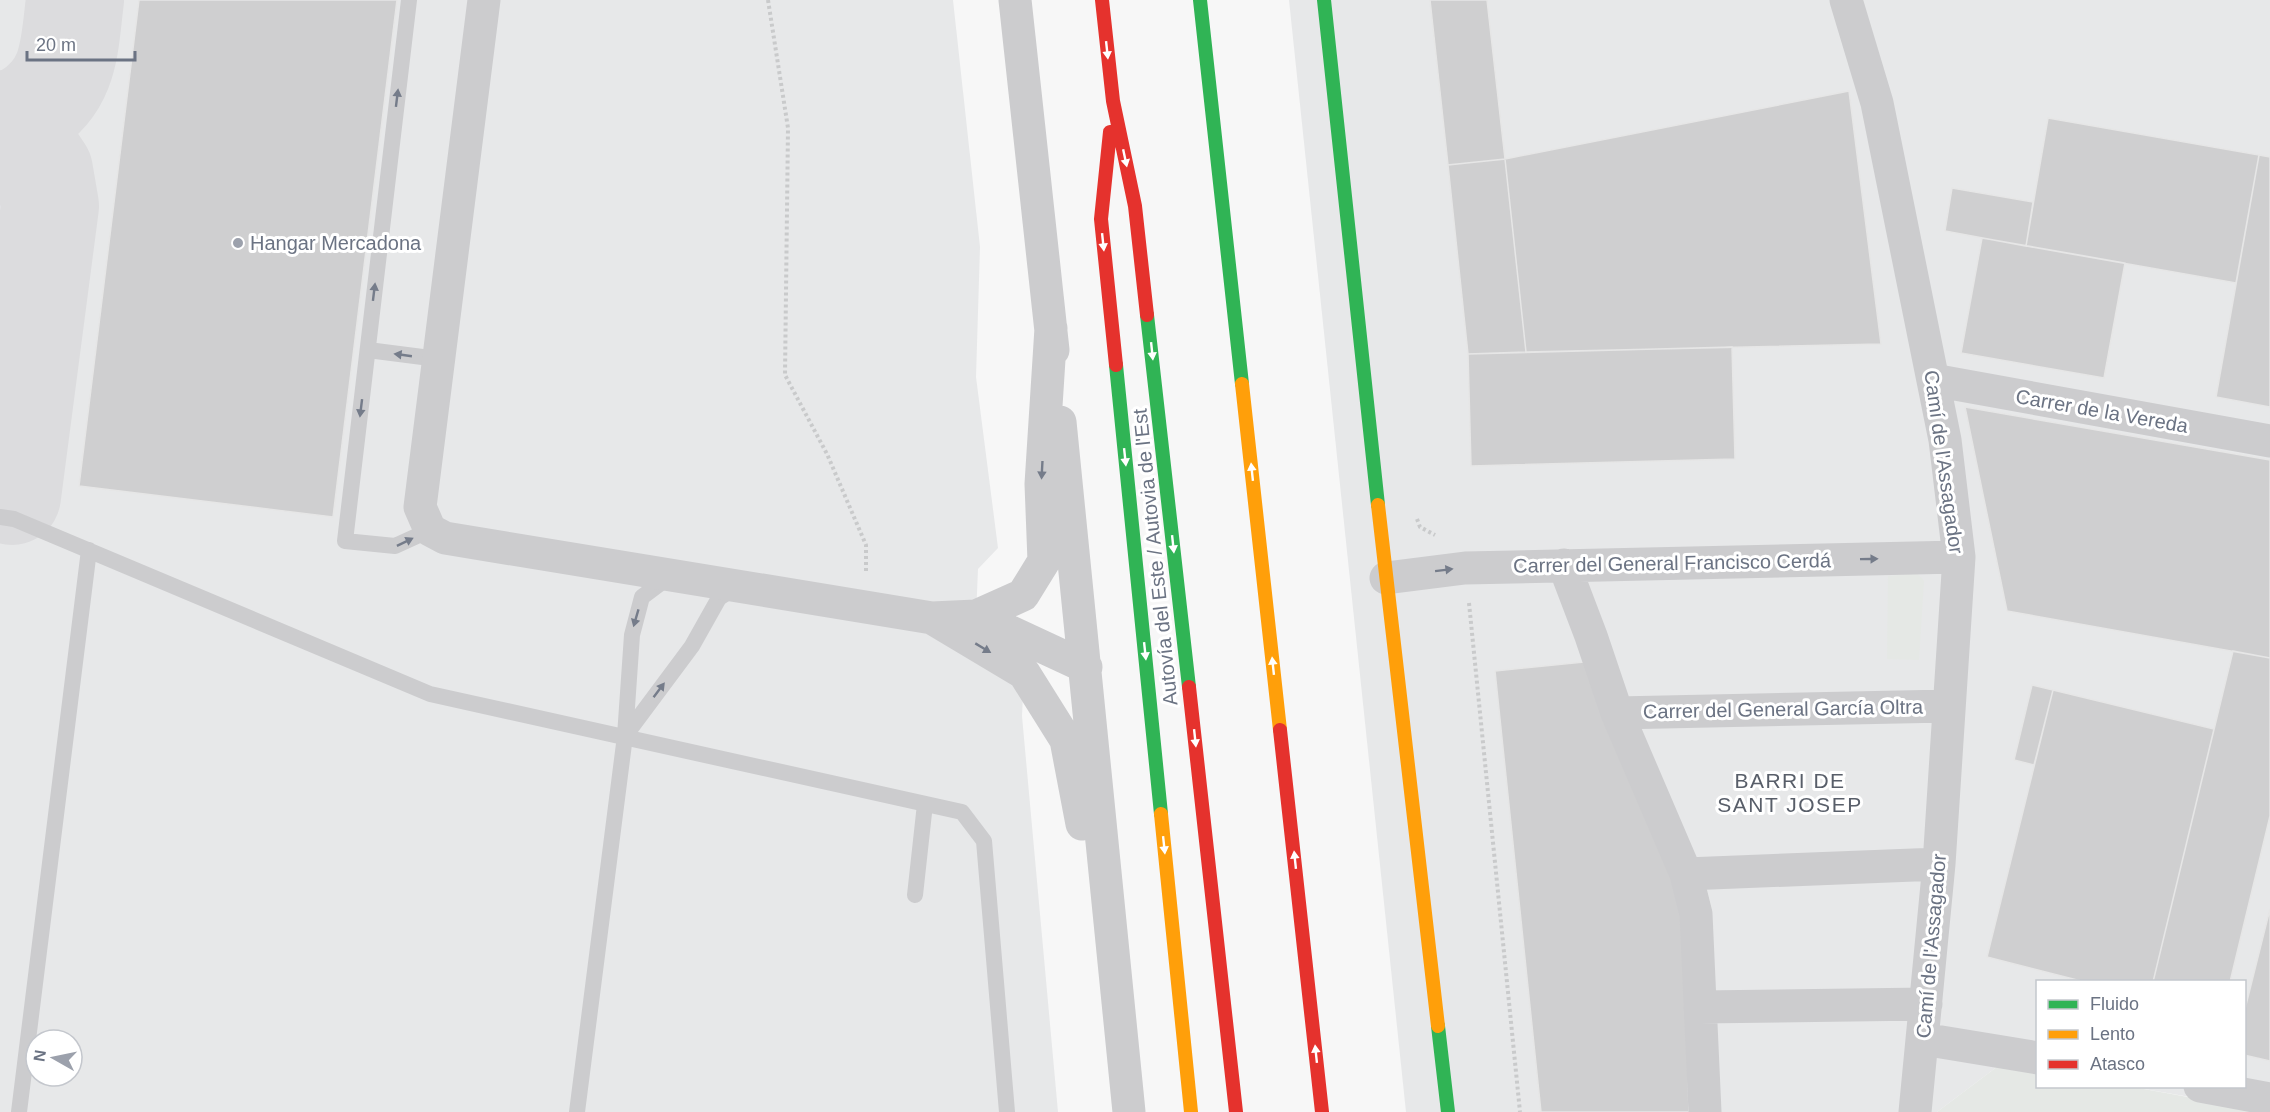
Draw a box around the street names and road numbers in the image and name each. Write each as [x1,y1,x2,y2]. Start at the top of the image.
street label: Camí de l'Assagador [1920,369,1968,555]
street label: Carrer de la Vereda [2014,385,2191,437]
street label: Autovía del Este / Autovia de l'Est [1128,407,1182,707]
street label: Carrer del General Francisco Cerdá [1513,549,1832,577]
street label: Carrer del General García Oltra [1643,696,1924,722]
street label: Camí de l'Assagador [1912,853,1950,1039]

